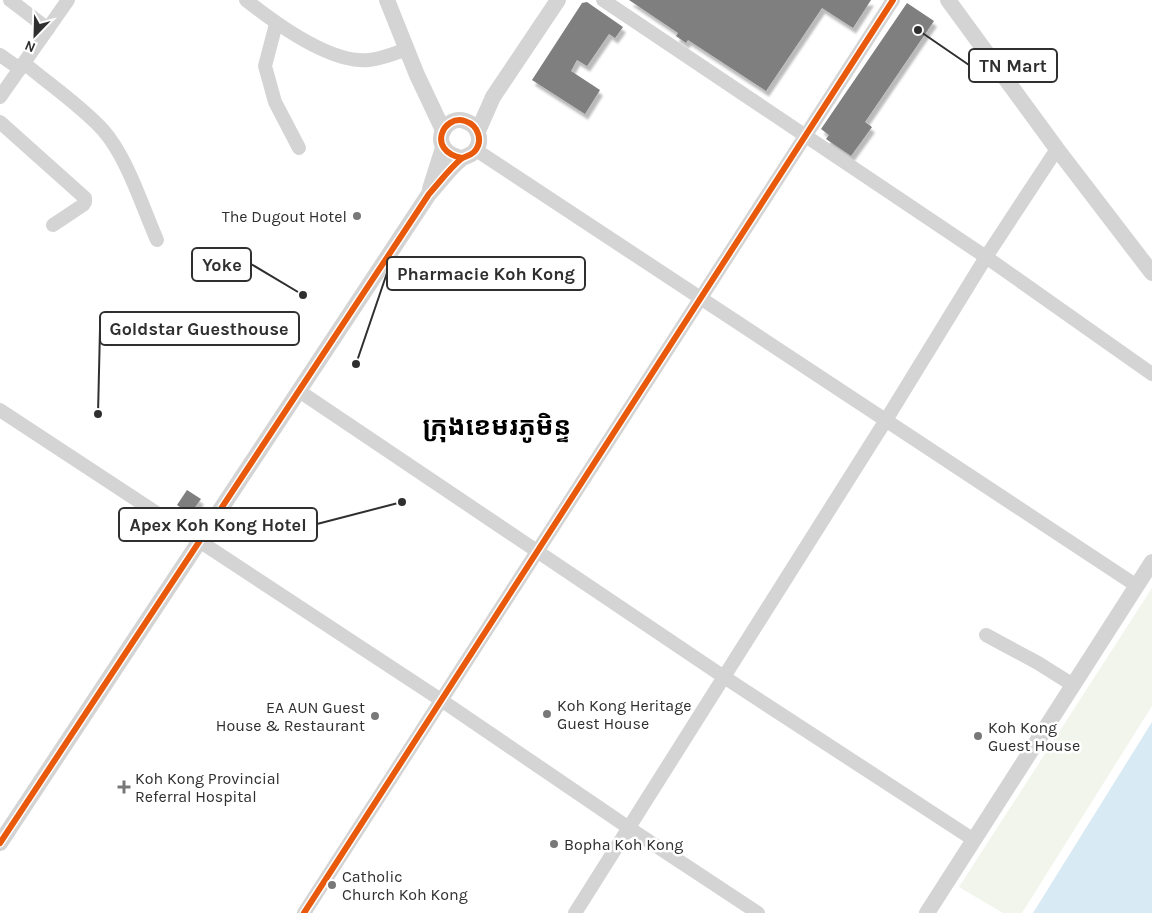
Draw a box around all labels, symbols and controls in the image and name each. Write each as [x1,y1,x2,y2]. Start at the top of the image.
north arrow [10,10,60,60]
text: N [22,37,38,56]
callout: TN Mart [969,49,1057,82]
text: TN Mart [979,55,1047,77]
place label: The Dugout Hotel [222,207,347,226]
marker: The Dugout Hotel [351,210,363,222]
callout: Yoke [192,248,251,281]
text: Yoke [202,254,242,276]
callout: Pharmacie Koh Kong [387,257,585,290]
text: Pharmacie Koh Kong [397,263,575,285]
callout: Goldstar Guesthouse [100,312,299,345]
text: Goldstar Guesthouse [110,318,288,340]
district label: ក្រុងខេមរភូមិន្ទ [423,411,571,443]
callout: Apex Koh Kong Hotel [119,508,317,541]
text: Apex Koh Kong Hotel [129,514,307,536]
place label: Koh Kong Heritage Guest House [557,696,691,733]
place label: EA AUN Guest House & Restaurant [216,698,365,735]
marker: Koh Kong Heritage Guest House [541,708,553,720]
marker: EA AUN Guest House & Restaurant [369,710,381,722]
place label: Koh Kong Guest House [988,718,1080,755]
marker: Koh Kong Guest House [972,730,984,742]
place label: Koh Kong Provincial Referral Hospital [135,769,280,806]
marker: Koh Kong Provincial Referral Hospital [117,780,131,794]
place label: Bopha Koh Kong [564,835,683,854]
marker: Bopha Koh Kong [548,838,560,850]
place label: Catholic Church Koh Kong [342,867,468,904]
marker: Catholic Church Koh Kong [326,879,338,891]

